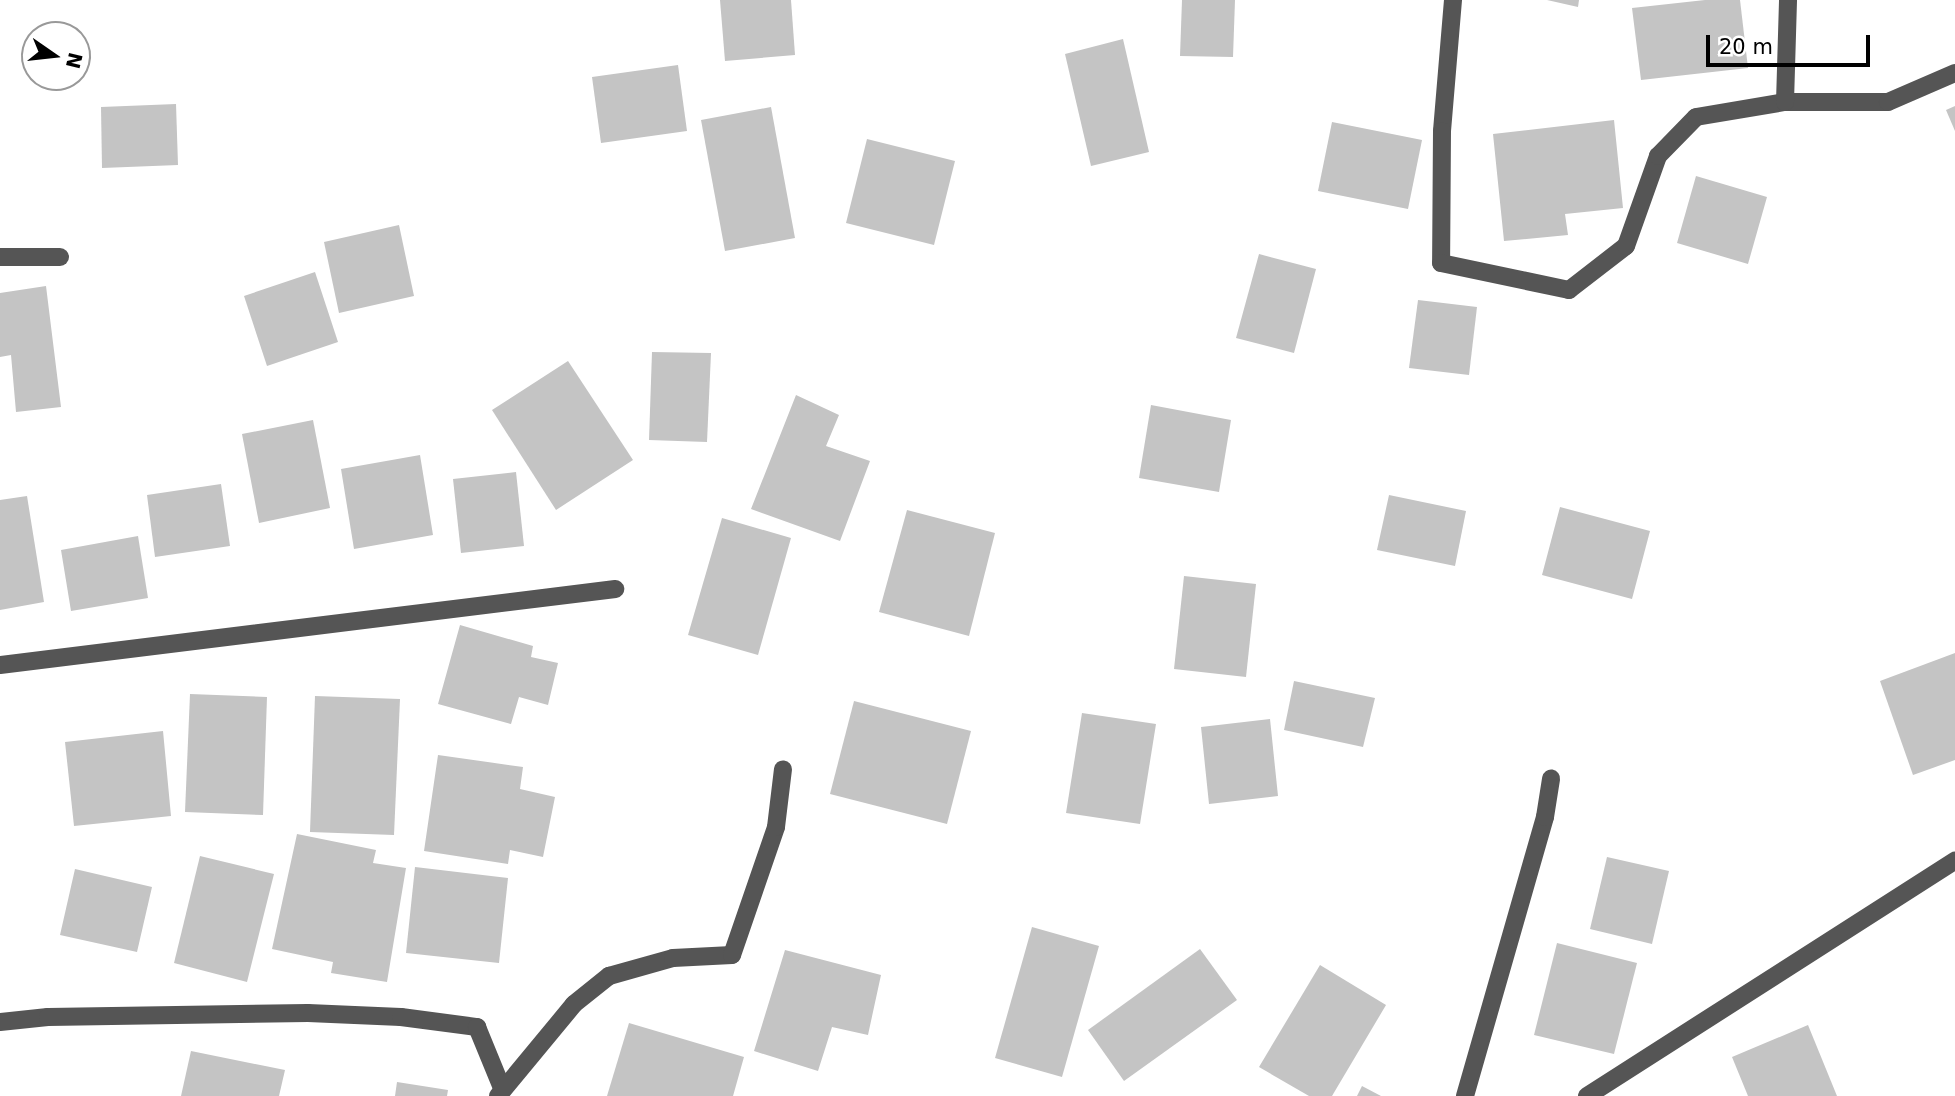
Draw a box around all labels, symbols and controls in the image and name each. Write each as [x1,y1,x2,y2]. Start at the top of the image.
north arrow [21,21,91,91]
scale bar [1710,21,1874,65]
text: 20 m [1719,35,1773,59]
text: N [62,50,87,71]

